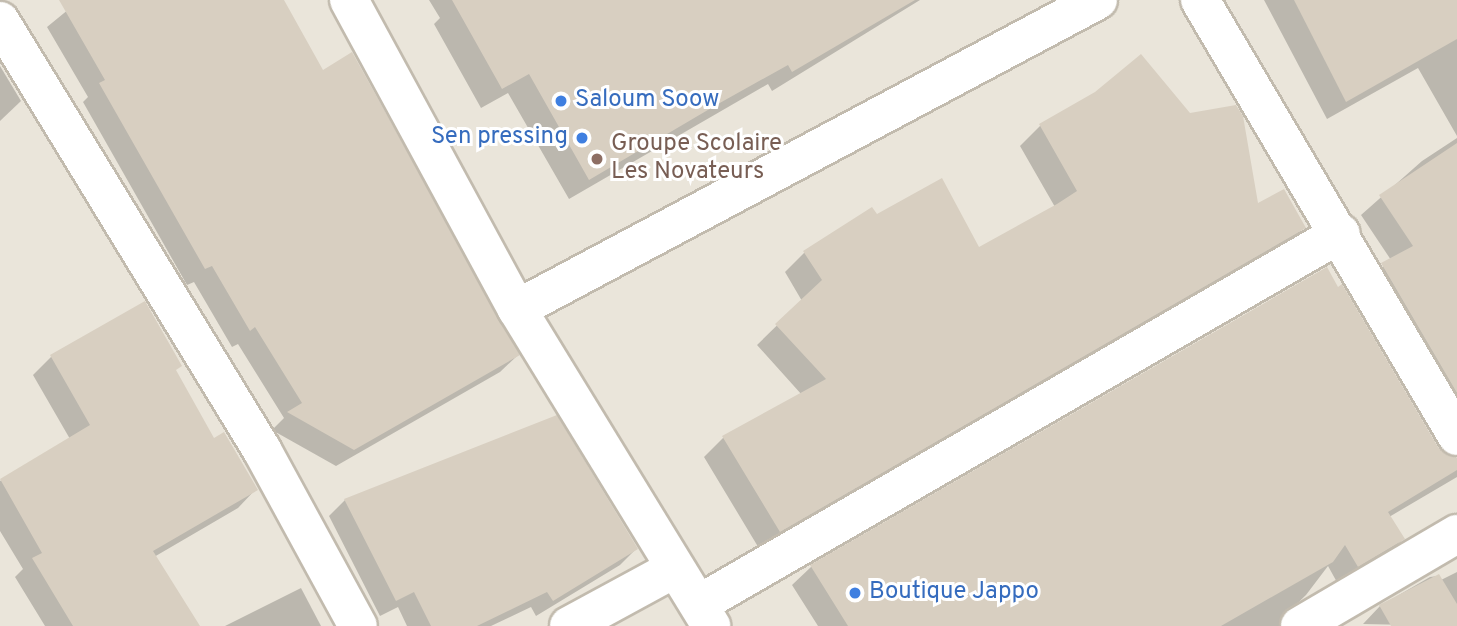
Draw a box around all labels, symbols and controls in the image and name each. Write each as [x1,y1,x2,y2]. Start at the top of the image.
place label: Saloum Soow [575,87,719,115]
marker: Saloum Soow [553,93,569,109]
place label: Sen pressing [431,124,568,152]
marker: Sen pressing [574,130,590,146]
place label: Groupe Scolaire Les Novateurs [611,131,782,187]
marker: Groupe Scolaire Les Novateurs [589,151,605,167]
place label: Boutique Jappo [869,579,1039,607]
marker: Boutique Jappo [847,585,863,601]

